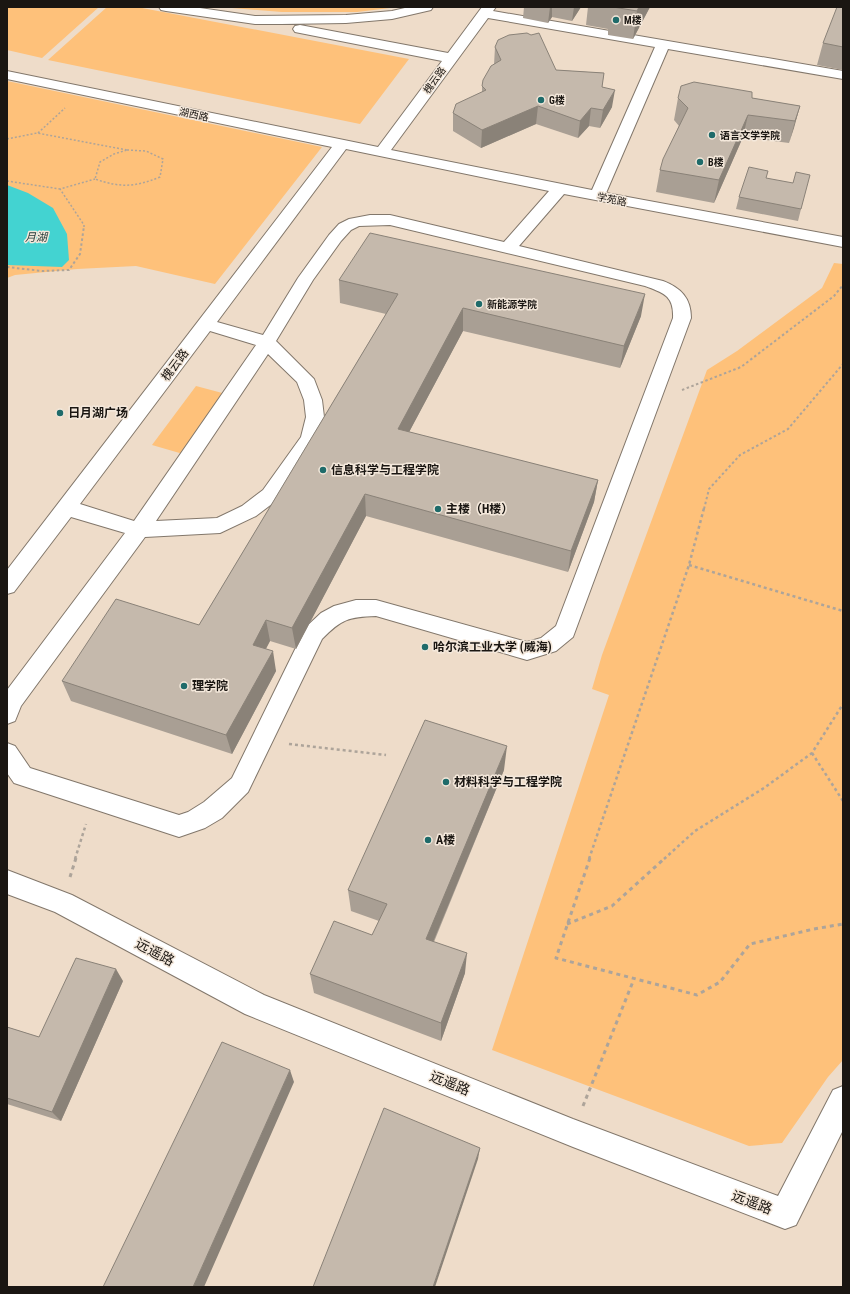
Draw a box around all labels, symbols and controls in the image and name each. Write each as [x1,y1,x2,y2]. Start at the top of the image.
marker: M楼 [611,15,621,25]
place label: M楼 [624,15,642,26]
street label: 槐云路 [421,65,448,96]
marker: G楼 [536,95,546,105]
place label: G楼 [549,95,565,106]
street label: 湖西路 [178,106,210,123]
marker: 语言文学学院 [707,130,717,140]
place label: 语言文学学院 [720,130,780,141]
marker: B楼 [695,157,705,167]
place label: B楼 [708,157,724,168]
street label: 学苑路 [596,191,628,208]
water label: 月湖 [25,231,49,244]
place label: 新能源学院 [487,298,537,310]
marker: 新能源学院 [474,299,484,309]
street label: 槐云路 [159,346,191,384]
place label: 日月湖广场 [68,406,128,420]
marker: 日月湖广场 [55,408,65,418]
place label: 信息科学与工程学院 [331,463,439,477]
marker: 信息科学与工程学院 [318,465,328,475]
place label: 主楼（H楼） [446,502,513,516]
marker: 主楼（H楼） [433,504,443,514]
place label: 哈尔滨工业大学 (威海) [433,640,552,654]
marker: 哈尔滨工业大学 (威海) [420,642,430,652]
place label: 理学院 [192,679,228,693]
marker: 理学院 [179,681,189,691]
place label: 材料科学与工程学院 [454,775,562,789]
marker: 材料科学与工程学院 [441,777,451,787]
place label: A楼 [436,833,455,847]
marker: A楼 [423,835,433,845]
street label: 远遥路 [133,935,177,969]
street label: 远遥路 [428,1068,472,1098]
street label: 远遥路 [730,1187,774,1217]

